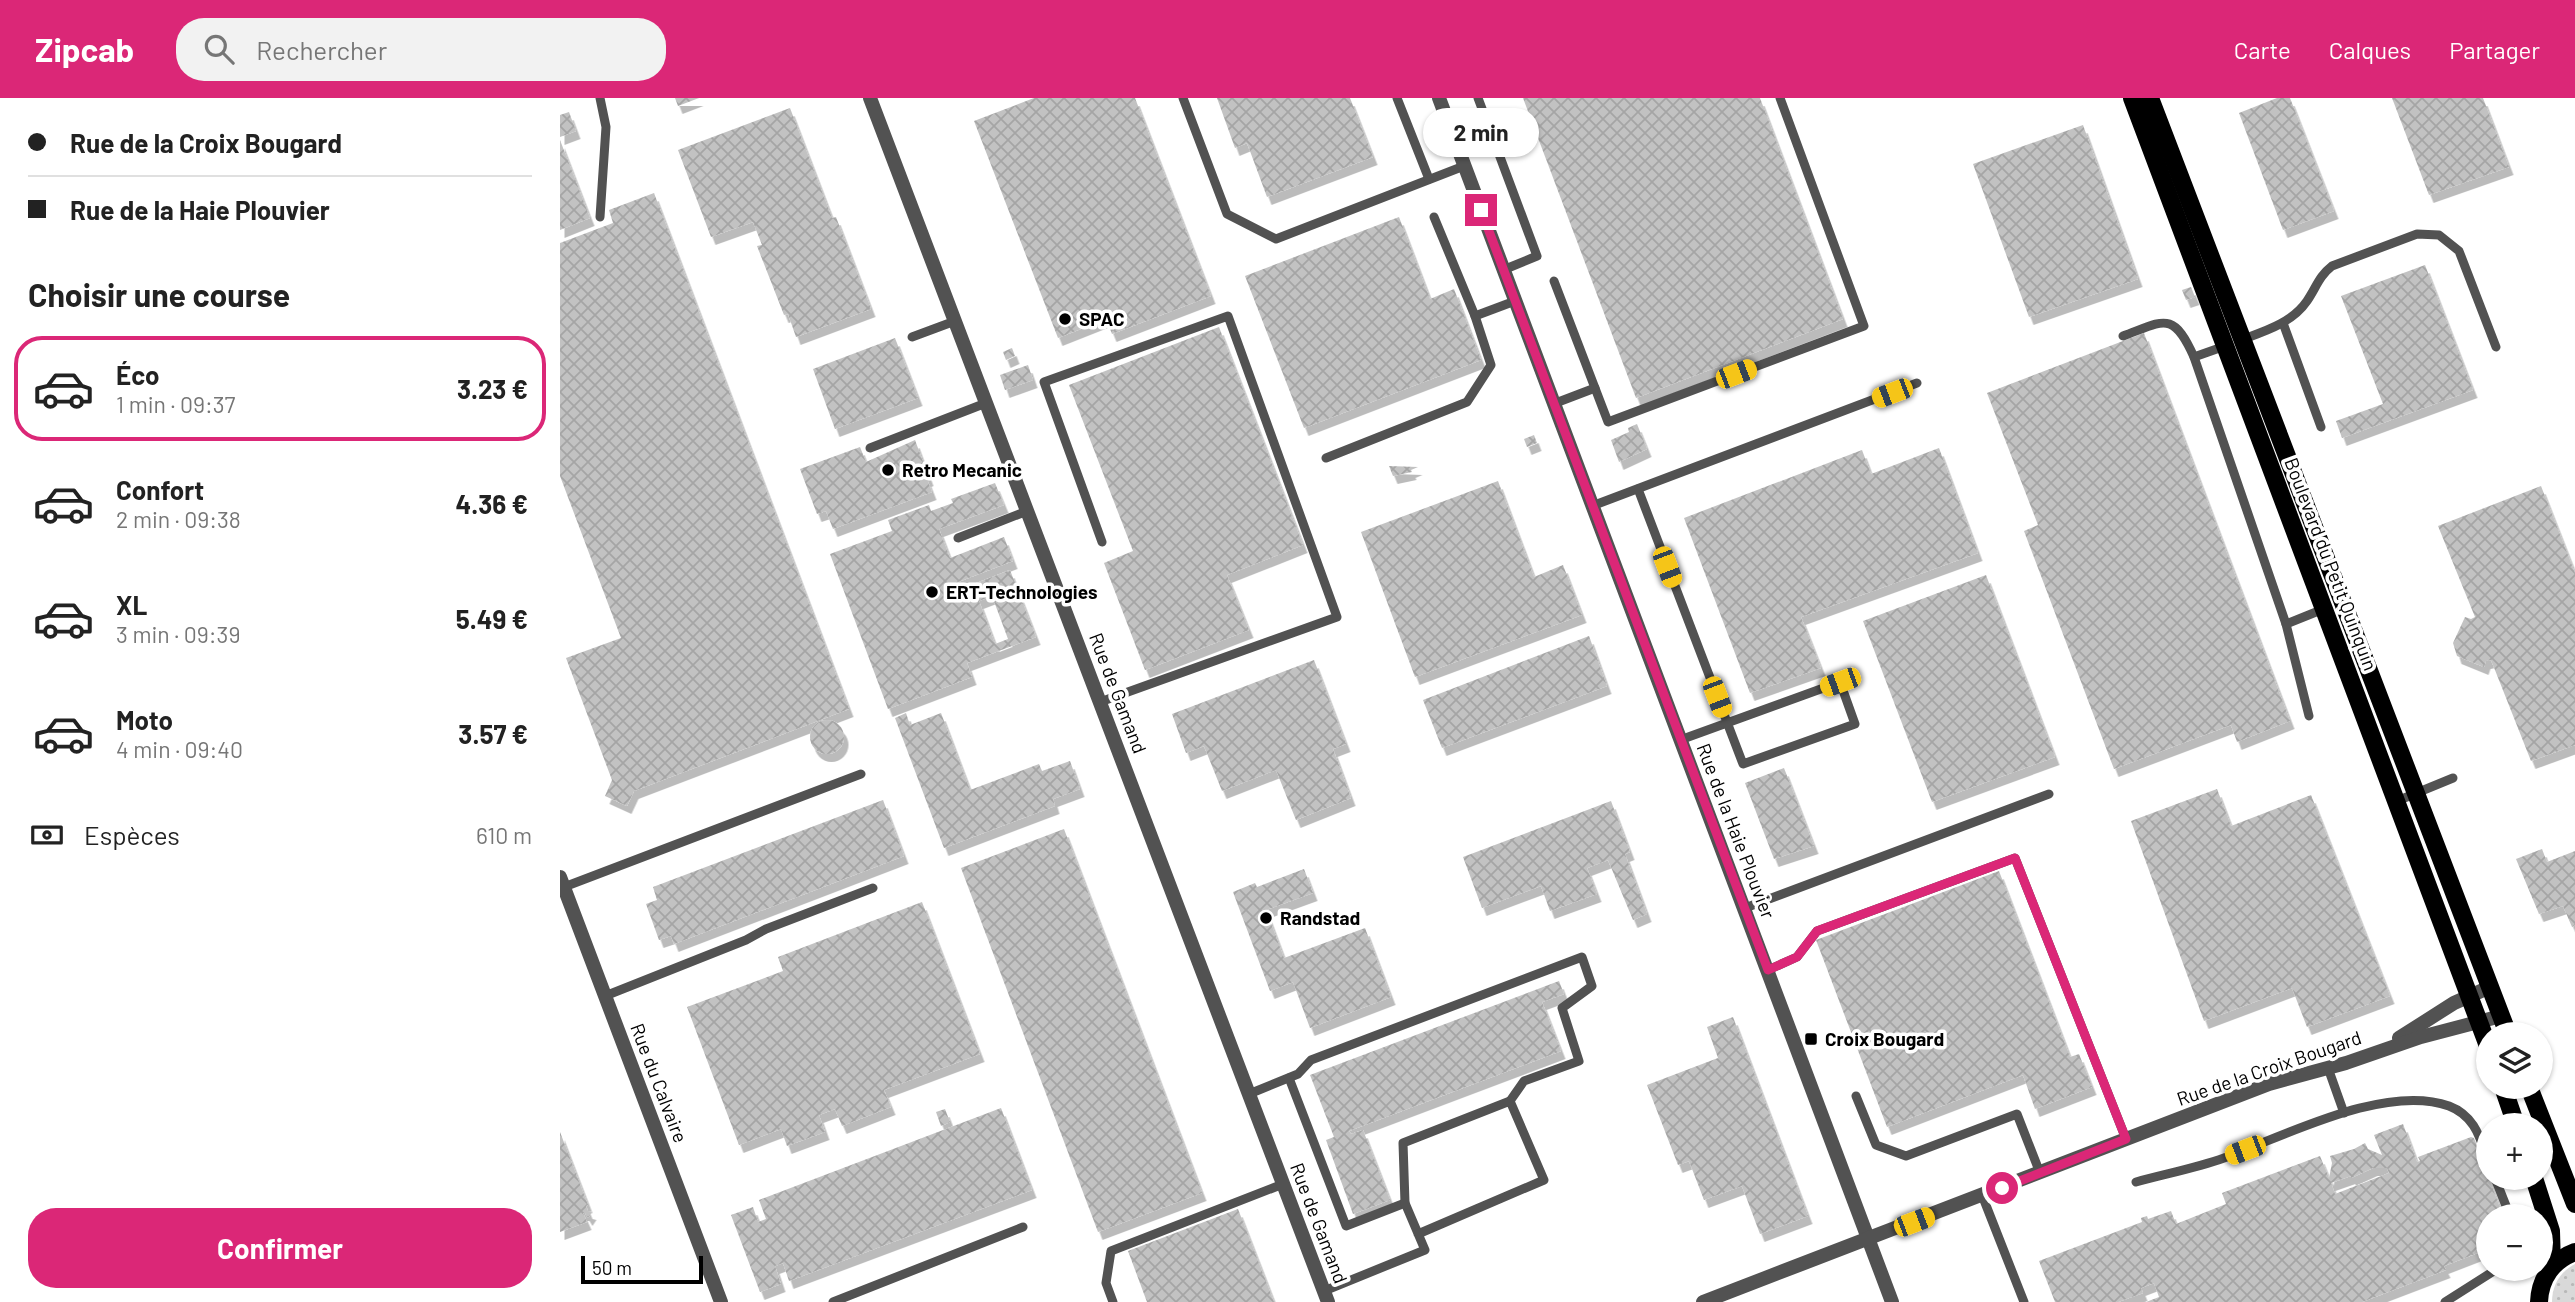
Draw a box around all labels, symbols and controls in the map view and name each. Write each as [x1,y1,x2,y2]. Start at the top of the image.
search box [176,18,666,81]
text: Zipcab [35,29,134,69]
icon: search [200,30,238,68]
text: Rechercher [256,34,387,65]
text: Carte [2234,35,2291,64]
text: Calques [2329,35,2411,64]
text: Partager [2449,35,2540,64]
callout: 2 min [1423,108,1539,158]
text: 2 min [1453,118,1509,146]
text: Rue de la Croix Bougard [70,127,342,158]
text: Rue de la Haie Plouvier [70,194,330,225]
route end [1465,194,1497,226]
text: Choisir une course [28,275,290,313]
place label: SPAC [1079,307,1125,330]
marker: SPAC [1057,311,1073,327]
icon: car [32,357,95,420]
car [1713,357,1760,391]
text: Éco [116,359,159,390]
text: 3.23 € [457,373,528,404]
car [1869,376,1916,410]
text: 1 min · 09:37 [116,390,235,418]
street label: Boulevard du Petit Quinquin [2280,454,2383,673]
place label: Retro Mecanic [902,458,1022,481]
marker: Retro Mecanic [880,462,896,478]
icon: car [32,472,95,535]
text: Confort [116,474,204,505]
text: 4.36 € [456,488,528,519]
text: 2 min · 09:38 [116,505,241,533]
car [1650,544,1685,590]
place label: ERT-Technologies [946,580,1097,603]
marker: ERT-Technologies [924,584,940,600]
icon: car [32,587,95,650]
text: XL [116,589,147,620]
text: 5.49 € [456,603,528,634]
text: 3 min · 09:39 [116,620,240,648]
street label: Rue de Gamand [1085,629,1152,756]
car [1817,665,1864,699]
car [1700,674,1735,720]
icon: car [32,702,95,765]
text: Moto [116,704,173,735]
text: 3.57 € [458,718,528,749]
text: 4 min · 09:40 [116,735,243,763]
street label: Rue de la Haie Plouvier [1692,740,1781,922]
icon: cash [28,816,66,854]
text: Espèces [84,819,180,850]
text: 610 m [476,821,532,849]
place label: Randstad [1280,906,1360,929]
marker: Randstad [1258,910,1274,926]
street label: Rue du Calvaire [626,1020,693,1146]
map controls [2476,1022,2553,1281]
button: layers [2476,1022,2553,1099]
street label: Rue de la Croix Bougard [2173,1025,2364,1110]
place label: Croix Bougard [1825,1027,1944,1050]
marker: Croix Bougard [1803,1031,1819,1047]
button: + [2476,1113,2553,1190]
car [2222,1133,2269,1167]
street label: Rue de Gamand [1286,1159,1353,1286]
route start [1986,1172,2018,1204]
button: − [2476,1204,2553,1281]
car [1891,1205,1938,1239]
button: Confirmer [28,1208,532,1288]
scale bar [581,1253,704,1285]
text: 50 m [592,1256,632,1279]

